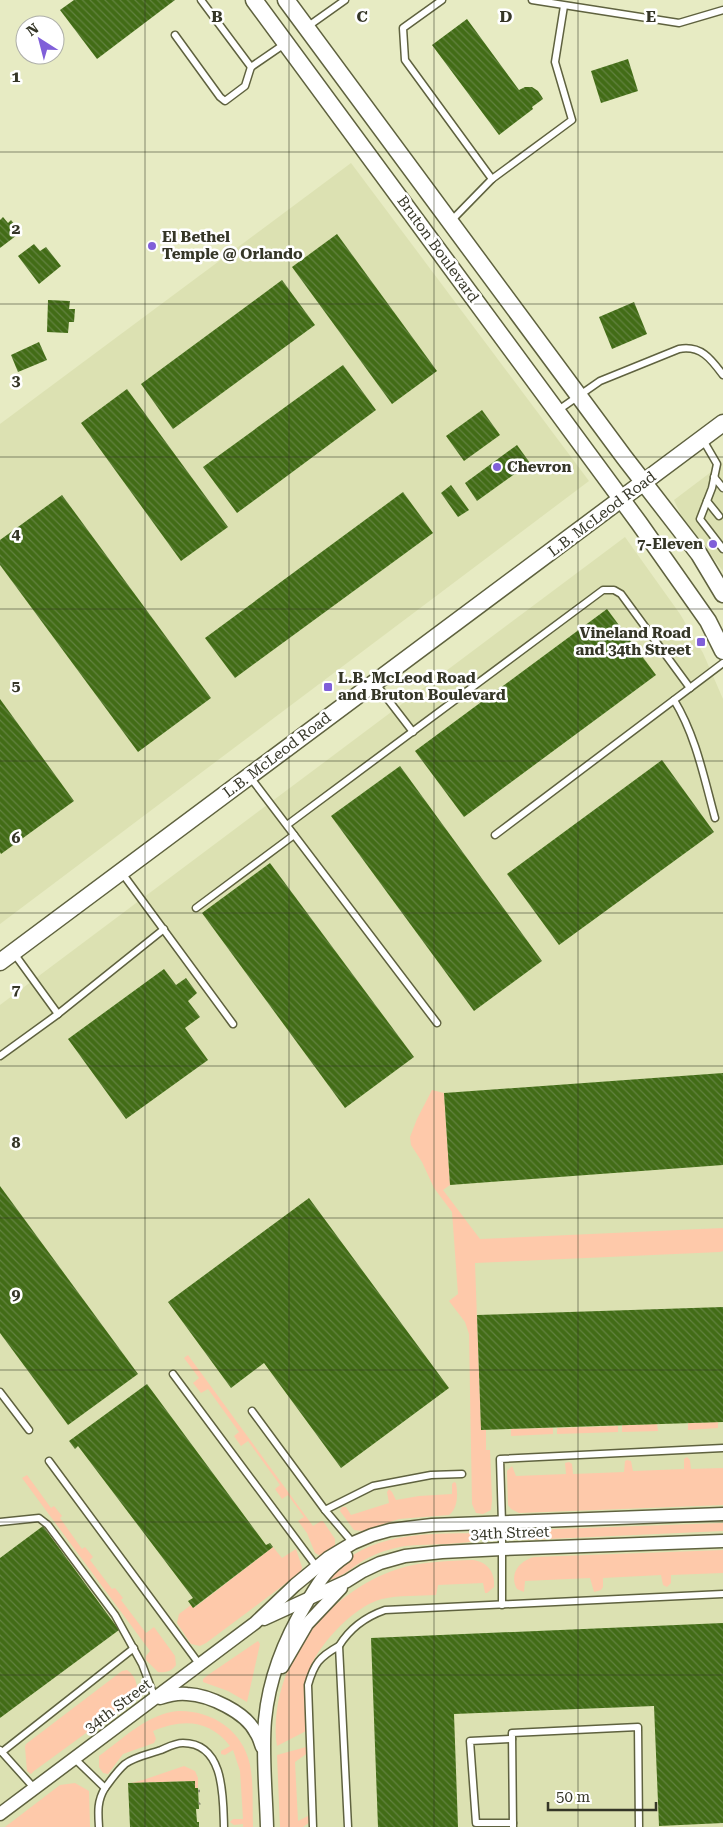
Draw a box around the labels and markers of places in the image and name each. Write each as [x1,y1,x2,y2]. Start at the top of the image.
place label: El Bethel Temple @ Orlando [162,228,303,263]
marker: El Bethel Temple @ Orlando [146,240,158,252]
place label: Chevron [507,458,572,476]
marker: Chevron [491,461,503,473]
place label: 7-Eleven [637,535,703,553]
marker: 7-Eleven [707,538,719,550]
place label: Vineland Road and 34th Street [576,624,691,659]
marker: Vineland Road and 34th Street [695,636,707,648]
place label: L.B. McLeod Road and Bruton Boulevard [338,669,506,704]
marker: L.B. McLeod Road and Bruton Boulevard [322,681,334,693]

